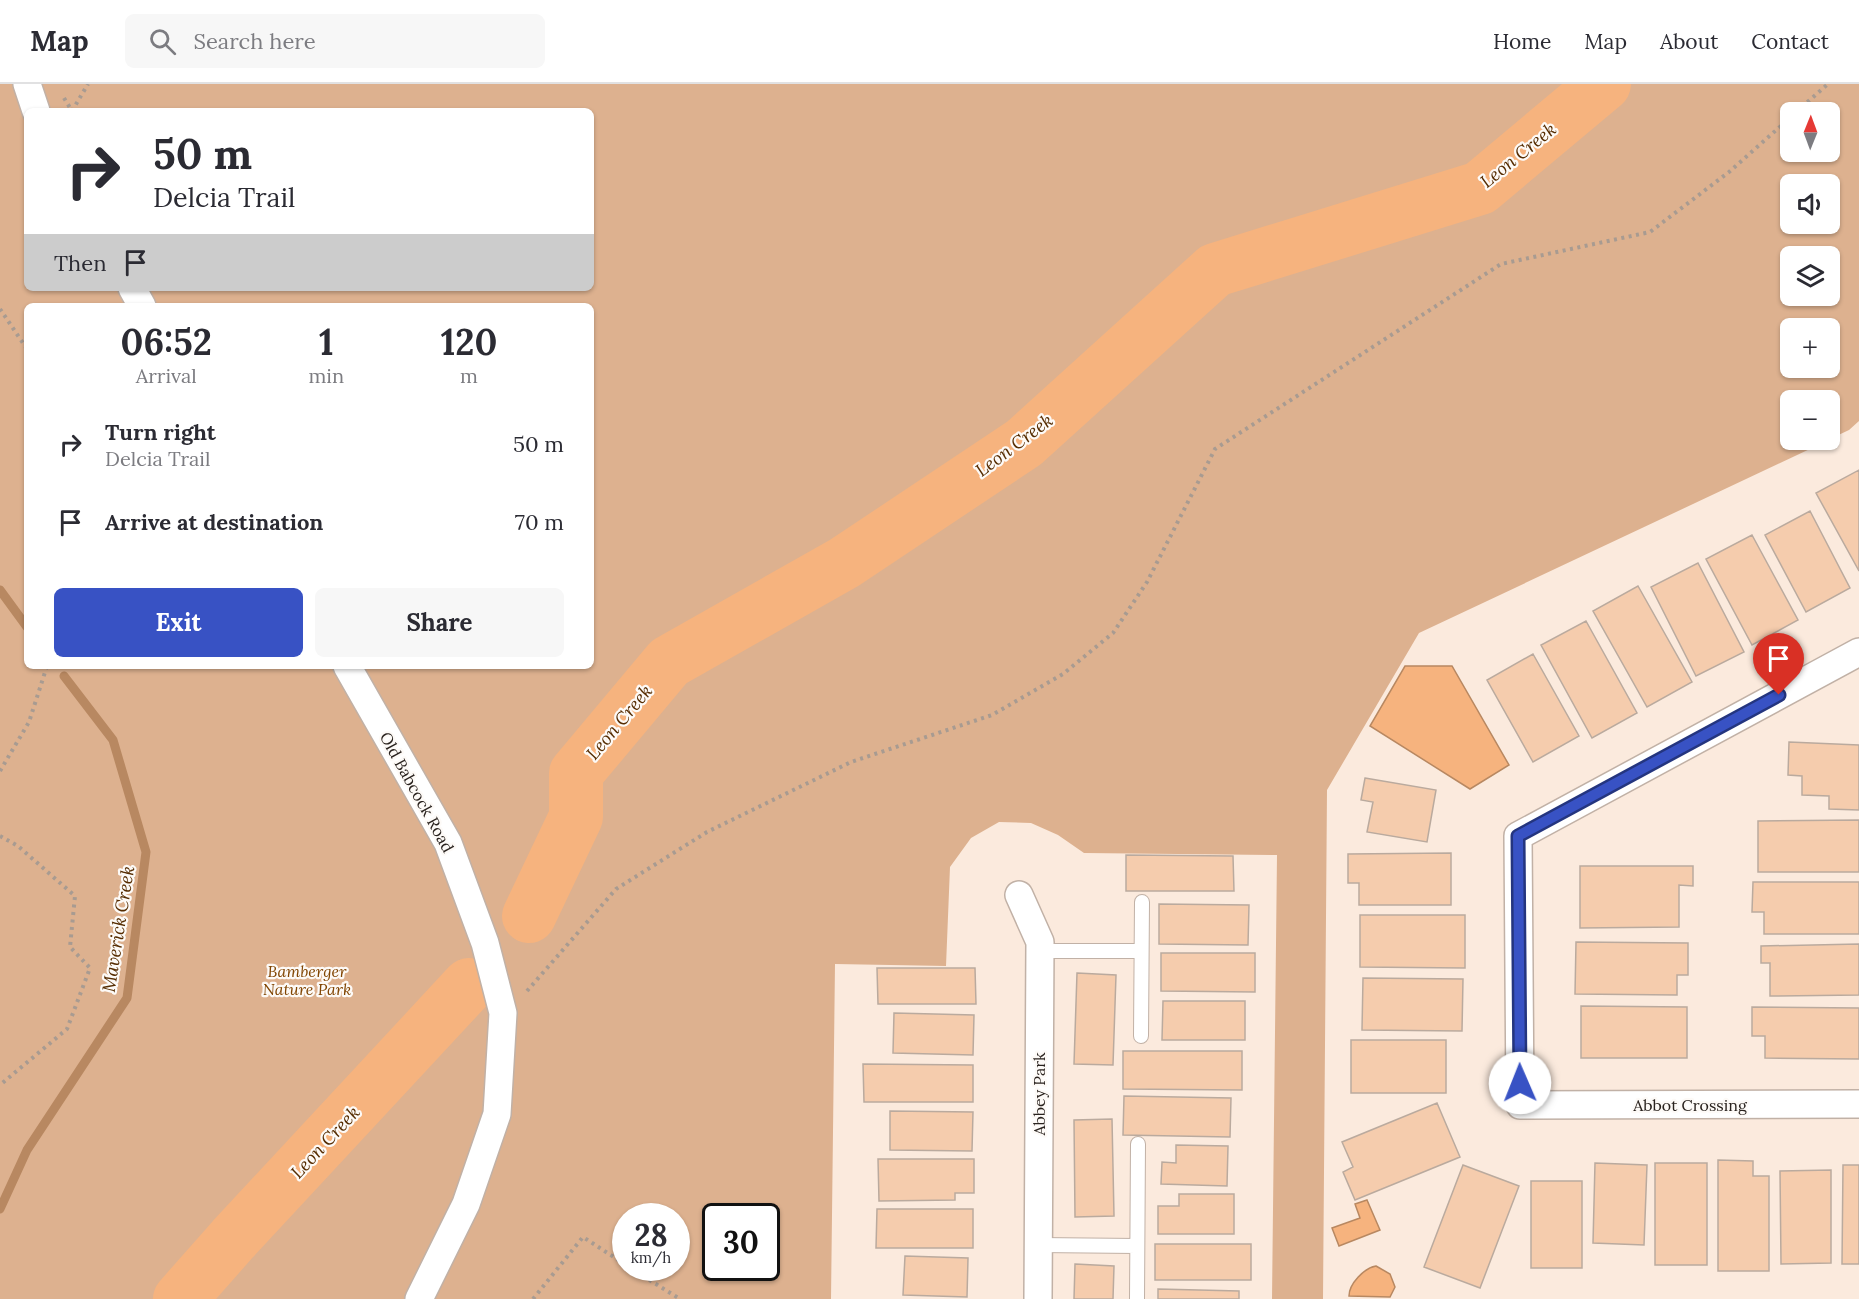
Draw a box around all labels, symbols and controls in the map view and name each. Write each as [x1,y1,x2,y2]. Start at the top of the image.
search box [125,14,545,68]
text: Map [30,23,89,59]
icon: search [146,25,179,58]
text: Search here [194,27,316,55]
text: Home [1493,28,1551,55]
text: Map [1584,28,1627,55]
text: About [1660,28,1718,55]
text: Contact [1751,28,1829,55]
north arrow [1780,102,1840,162]
map controls [1780,102,1840,450]
water label: Leon Creek [1475,117,1561,193]
text: 50 m [153,127,252,181]
icon: right [54,132,132,210]
button: sound [1780,174,1840,234]
text: Delcia Trail [153,180,295,214]
icon: arrive [119,246,152,279]
button: layers [1780,246,1840,306]
text: Then [54,249,107,277]
button: + [1780,318,1840,378]
text: 06:52 [121,319,212,365]
text: 1 [319,319,334,365]
text: 120 [441,319,497,365]
text: Arrival [136,363,197,388]
text: min [308,363,344,388]
text: m [460,363,478,388]
button: − [1780,390,1840,450]
water label: Leon Creek [971,408,1057,482]
text: Turn right [105,418,216,446]
icon: right [54,428,87,461]
text: 50 m [513,430,564,458]
text: Delcia Trail [105,446,210,471]
icon: arrive [54,506,87,539]
text: Arrive at destination [105,508,323,536]
text: 70 m [515,508,564,536]
button: Exit [54,588,303,657]
button: Share [315,588,564,657]
pin [1753,633,1804,695]
icon: arrive [1762,642,1795,675]
water label: Leon Creek [581,680,657,764]
street label: Old Babcock Road [376,728,459,856]
water label: Maverick Creek [97,864,139,994]
park label: Bamberger Nature Park [263,961,351,999]
position arrow [1488,1051,1552,1115]
street label: Abbey Park [1029,1052,1049,1137]
street label: Abbot Crossing [1632,1095,1748,1115]
water label: Leon Creek [286,1101,364,1183]
speed limit sign: 30 [702,1203,780,1281]
text: 28 [634,1216,668,1254]
text: km/h [631,1248,671,1267]

